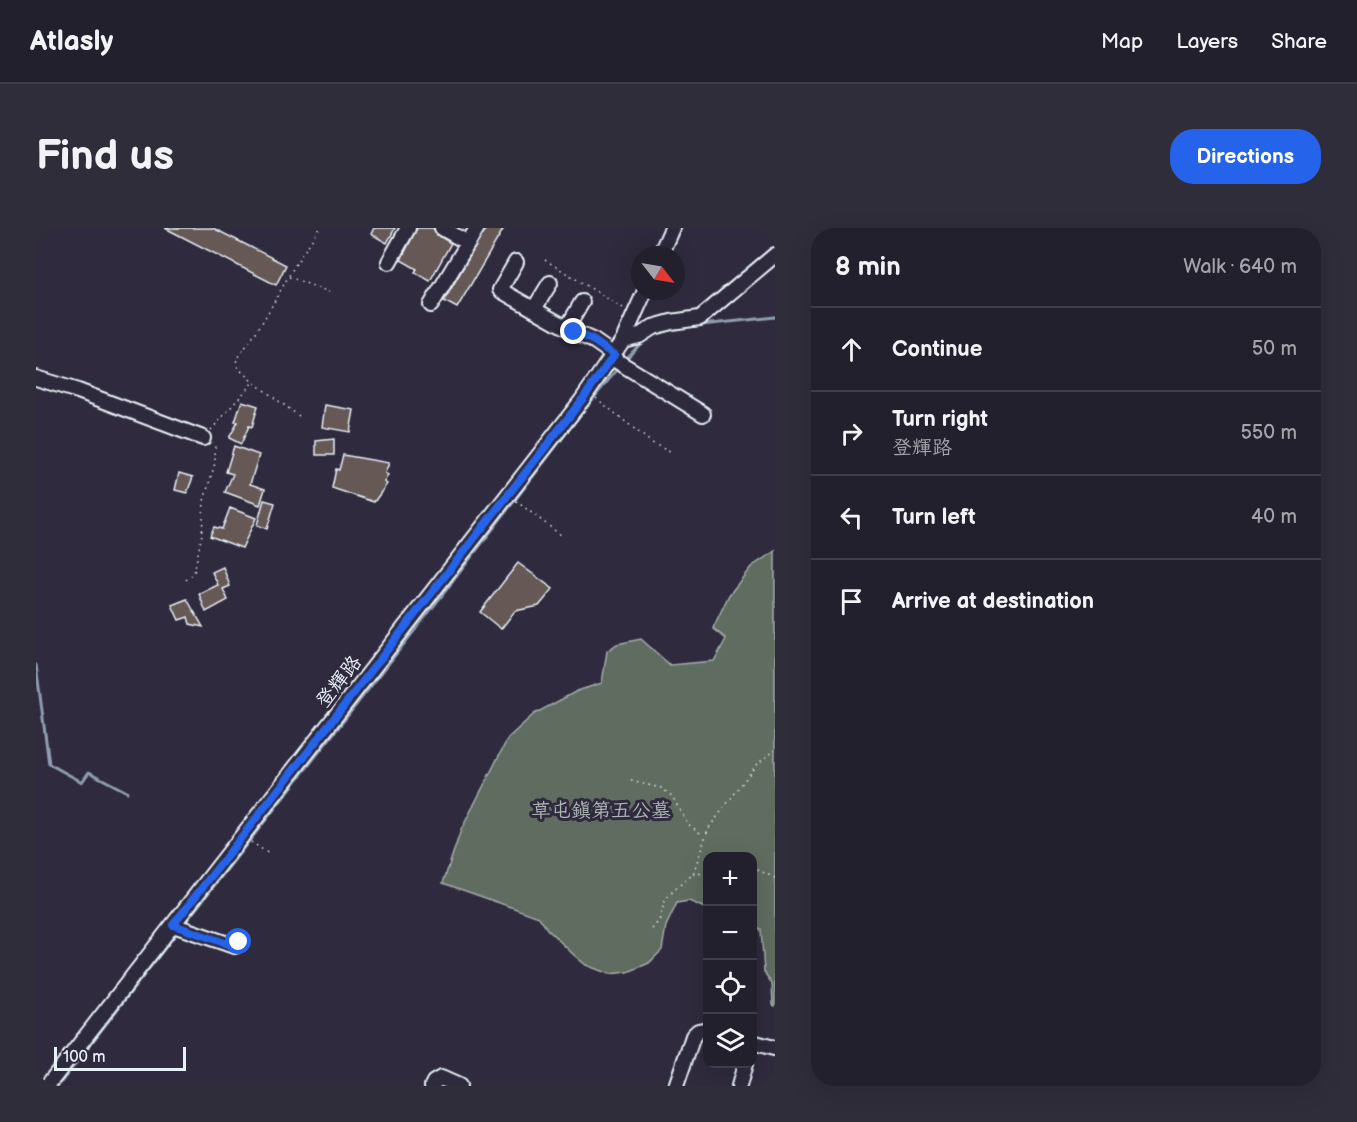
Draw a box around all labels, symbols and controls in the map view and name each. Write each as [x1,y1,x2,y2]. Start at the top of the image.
text: Atlasly [30,25,113,58]
text: Map [1101,29,1143,54]
text: Layers [1176,29,1238,54]
text: Share [1271,29,1327,54]
button: Directions [1170,129,1321,184]
text: Find us [36,131,174,182]
north arrow [631,246,685,300]
text: 8 min [835,252,901,283]
text: Walk · 640 m [1183,255,1297,279]
route end [560,318,586,344]
icon: ahead [835,333,868,366]
text: Continue [892,336,982,363]
text: 50 m [1252,337,1297,361]
text: Turn right [892,406,988,433]
icon: right [835,417,868,450]
text: 550 m [1240,421,1297,445]
text: 登輝路 [892,436,952,460]
icon: left [835,501,868,534]
text: Turn left [892,504,976,531]
text: 40 m [1251,505,1297,529]
icon: arrive [835,585,868,618]
text: Arrive at destination [892,588,1094,615]
street label: 登輝路 [311,650,368,713]
park label: 草屯鎮第五公墓 [531,799,671,823]
map controls [703,852,757,1068]
button: + [703,852,757,906]
button: − [703,906,757,960]
route start [225,928,251,954]
button: locate [703,960,757,1014]
button: layers [703,1014,757,1068]
scale bar [54,1044,186,1072]
text: 100 m [63,1048,106,1067]

